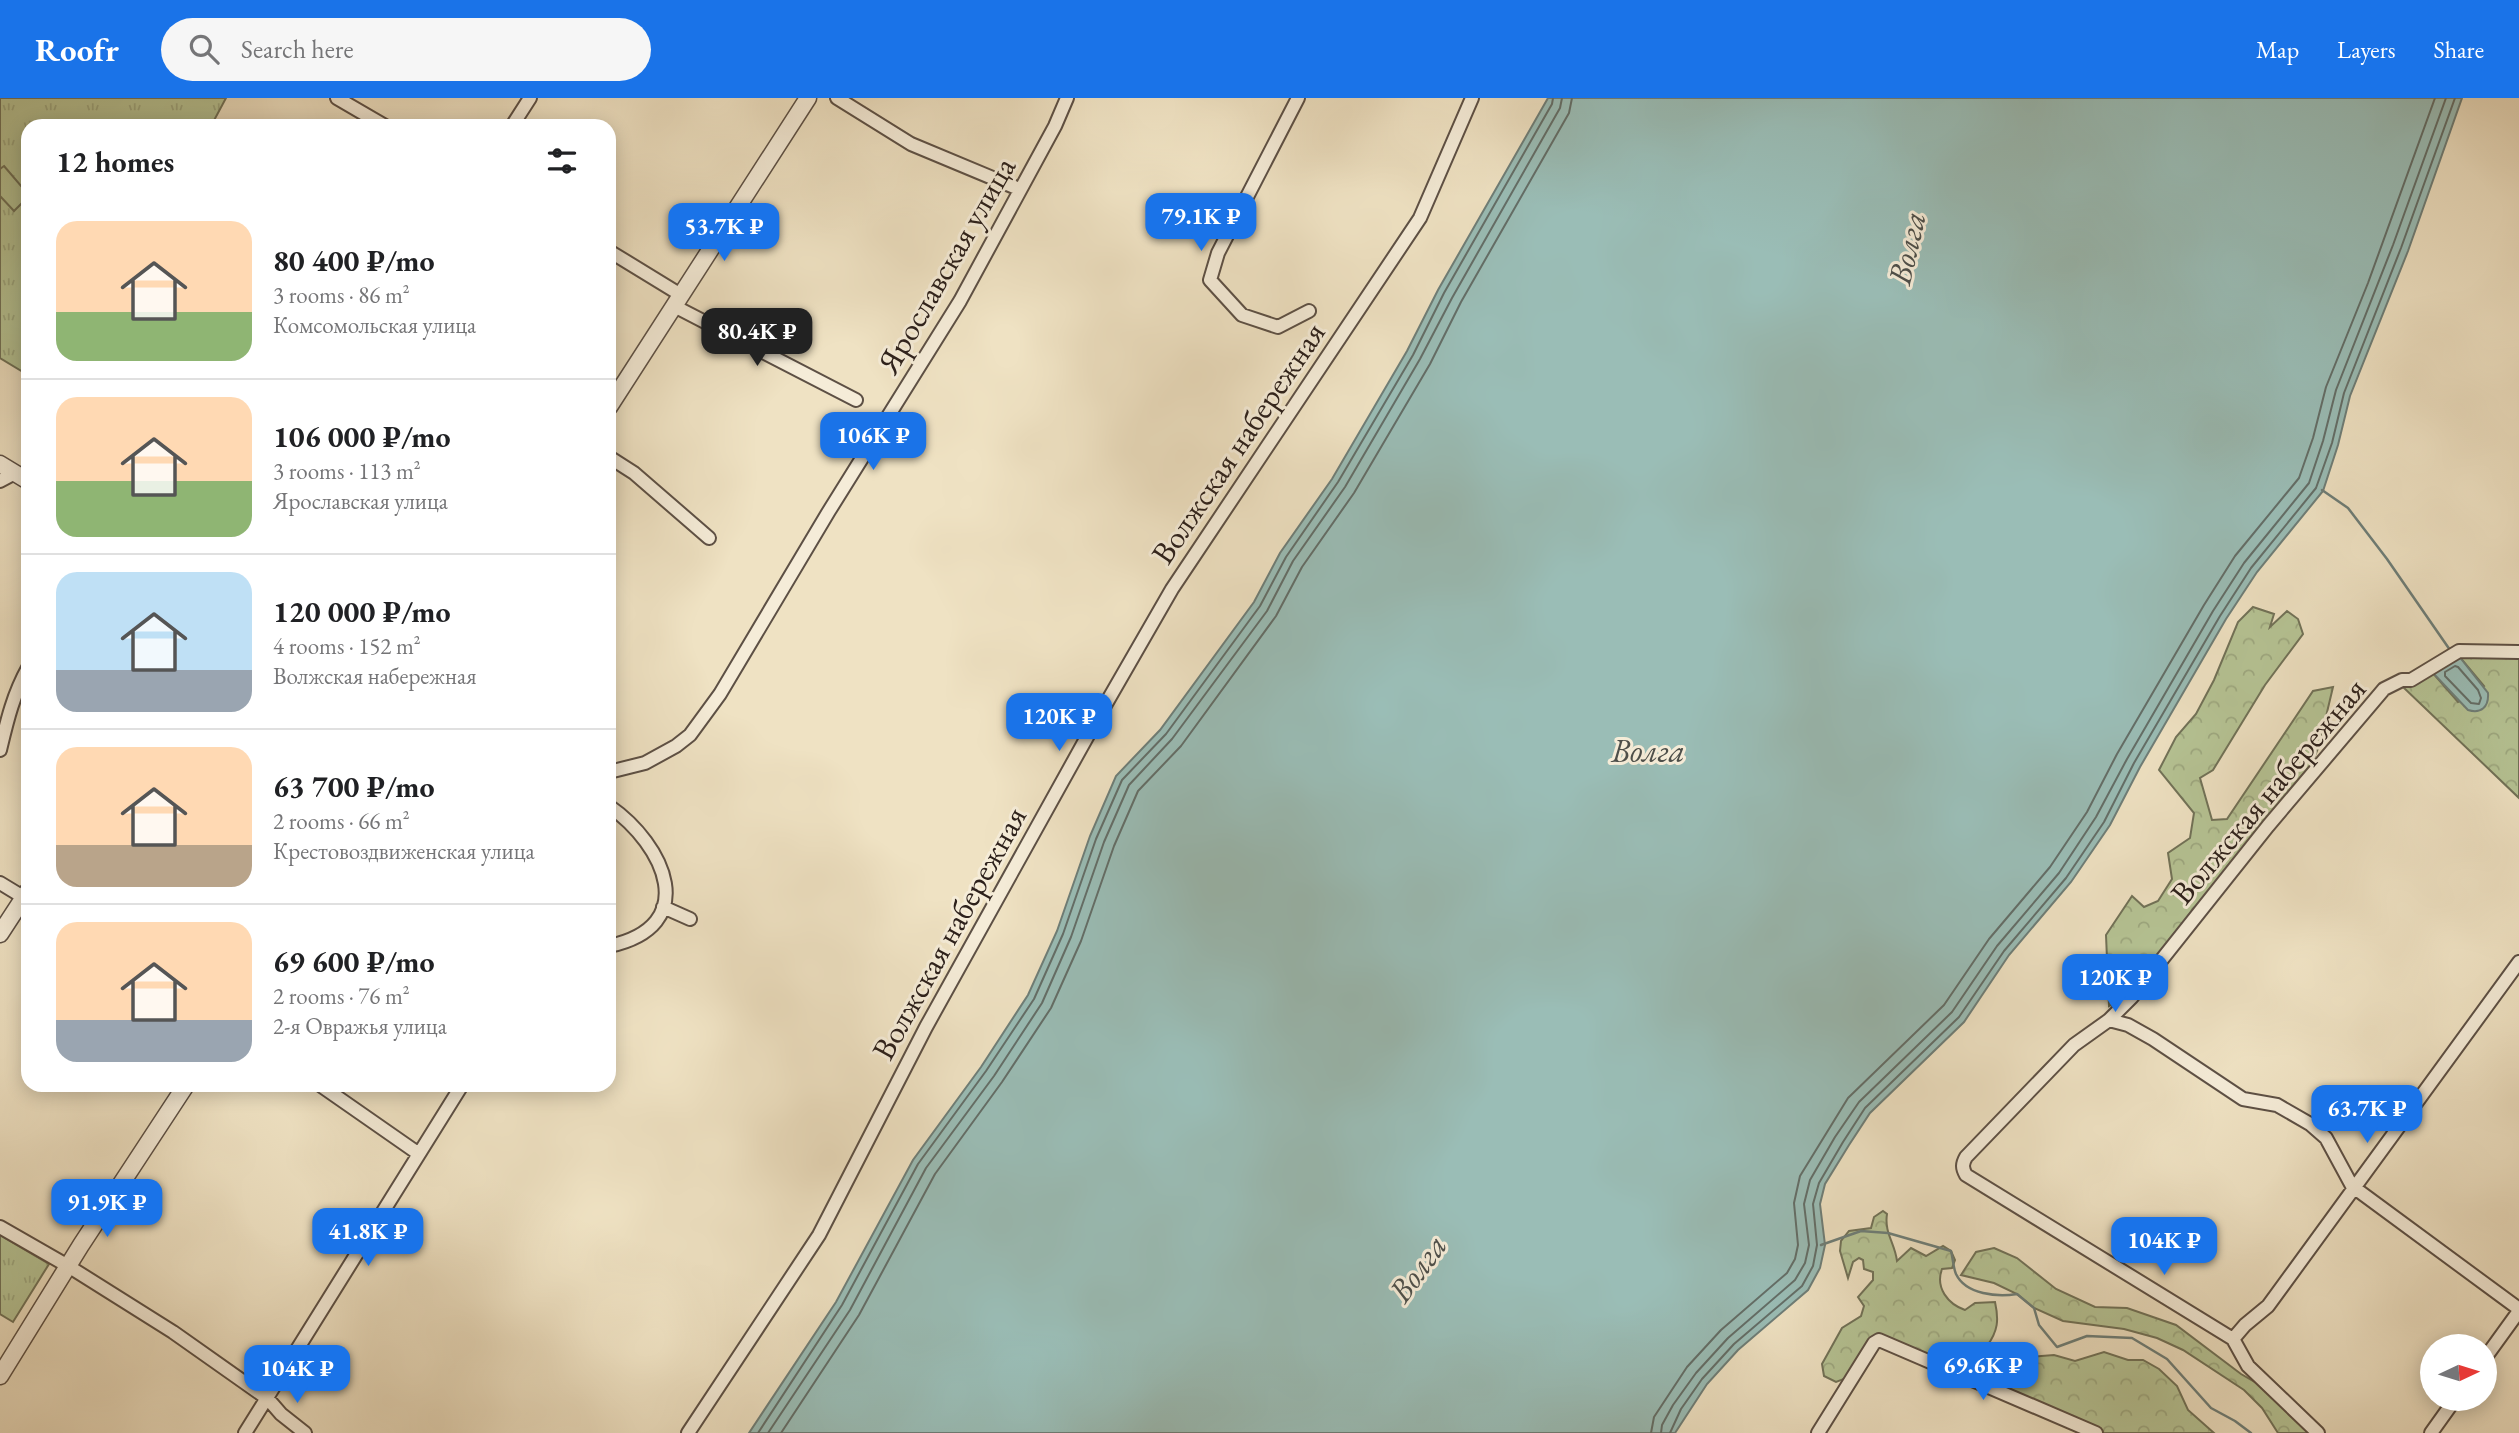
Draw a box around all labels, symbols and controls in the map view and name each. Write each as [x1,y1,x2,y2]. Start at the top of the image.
search box [161,18,651,81]
text: Roofr [35,28,119,71]
icon: search [185,30,223,68]
text: Search here [241,32,354,66]
text: Map [2256,34,2299,65]
text: Layers [2337,34,2396,65]
text: Share [2434,34,2484,65]
text: 12 homes [56,142,174,181]
icon: filters [543,142,581,180]
street label: Ярославская улица [866,149,1025,382]
pin: 79.1K ₽ [1136,194,1266,253]
text: 79.1K ₽ [1161,201,1241,231]
pin: 53.7K ₽ [659,204,789,263]
water label: Волга [1877,207,1936,290]
text: 53.7K ₽ [684,211,764,241]
text: 80 400 ₽/mo [273,241,435,280]
icon: home [112,249,196,333]
text: 3 rooms · 86 m² [273,280,410,310]
pin: 80.4K ₽ [692,308,822,368]
text: Комсомольская улица [273,310,476,340]
street label: Волжская набережная [1141,314,1335,572]
text: 80.4K ₽ [717,316,797,346]
pin: 106K ₽ [816,412,930,472]
text: 106 000 ₽/mo [273,417,451,456]
text: 106K ₽ [836,420,910,450]
icon: home [112,425,196,509]
text: 3 rooms · 113 m² [273,456,421,486]
text: Ярославская улица [273,486,448,516]
text: 120 000 ₽/mo [273,592,451,631]
icon: home [112,600,196,684]
text: 4 rooms · 152 m² [273,631,421,661]
text: Волжская набережная [273,661,477,691]
street label: Волжская набережная [2161,669,2375,913]
pin: 120K ₽ [1002,694,1116,753]
text: 120K ₽ [1022,701,1096,731]
water label: Волга [1610,729,1685,772]
text: 63 700 ₽/mo [273,767,435,806]
icon: home [112,775,196,859]
street label: Волжская набережная [862,799,1036,1067]
text: 2 rooms · 66 m² [273,806,410,836]
text: Крестовоздвиженская улица [273,836,535,866]
text: 69 600 ₽/mo [273,942,435,981]
icon: home [112,950,196,1034]
pin: 120K ₽ [2058,954,2172,1014]
text: 120K ₽ [2078,962,2152,992]
text: 2 rooms · 76 m² [273,981,410,1011]
text: 2-я Овражья улица [273,1011,447,1041]
pin: 63.7K ₽ [2302,1086,2432,1145]
text: 63.7K ₽ [2327,1093,2407,1123]
pin: 91.9K ₽ [42,1180,172,1239]
text: 91.9K ₽ [67,1187,147,1217]
pin: 41.8K ₽ [303,1208,433,1268]
text: 41.8K ₽ [328,1216,408,1246]
pin: 104K ₽ [2107,1218,2221,1277]
text: 104K ₽ [2127,1225,2201,1255]
water label: Волга [1378,1226,1456,1312]
north arrow [2420,1334,2497,1410]
map controls [2420,1334,2497,1411]
pin: 69.6K ₽ [1918,1342,2048,1402]
pin: 104K ₽ [240,1346,354,1405]
text: 69.6K ₽ [1943,1350,2023,1380]
text: 104K ₽ [260,1353,334,1383]

